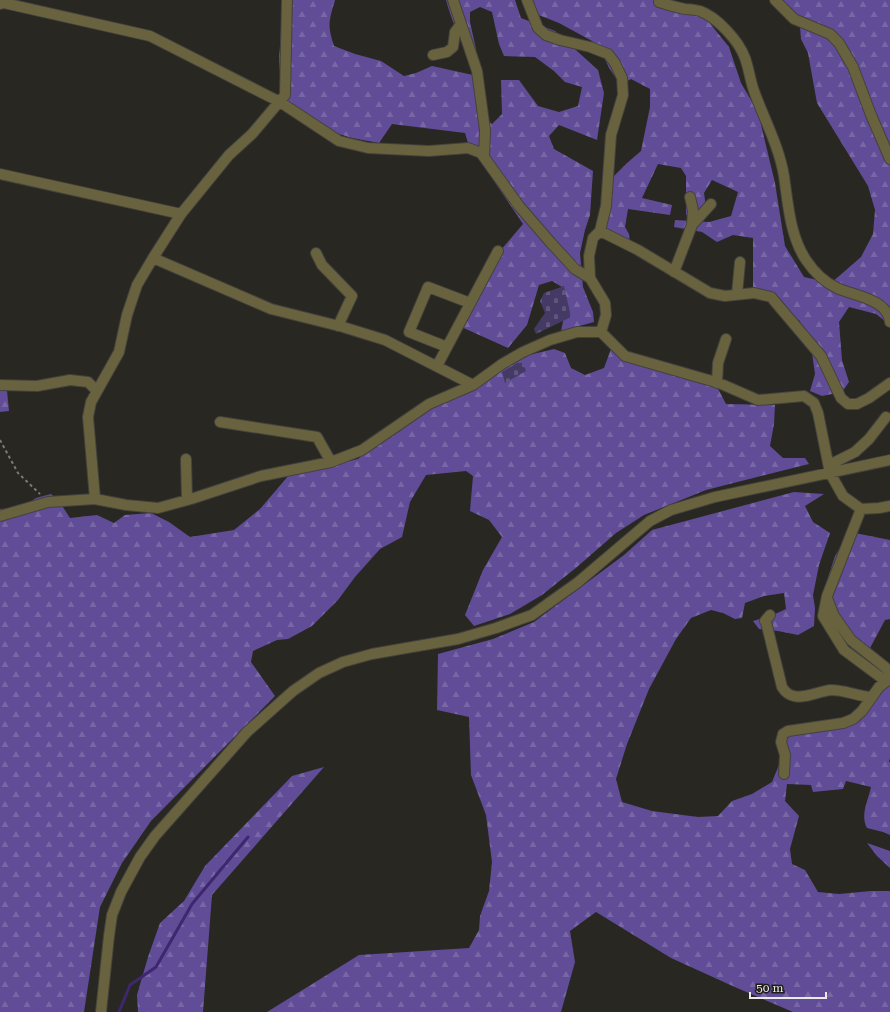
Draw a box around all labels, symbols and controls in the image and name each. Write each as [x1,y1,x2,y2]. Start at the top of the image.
scale bar [750,974,826,1000]
text: 50 m [756,981,783,995]

